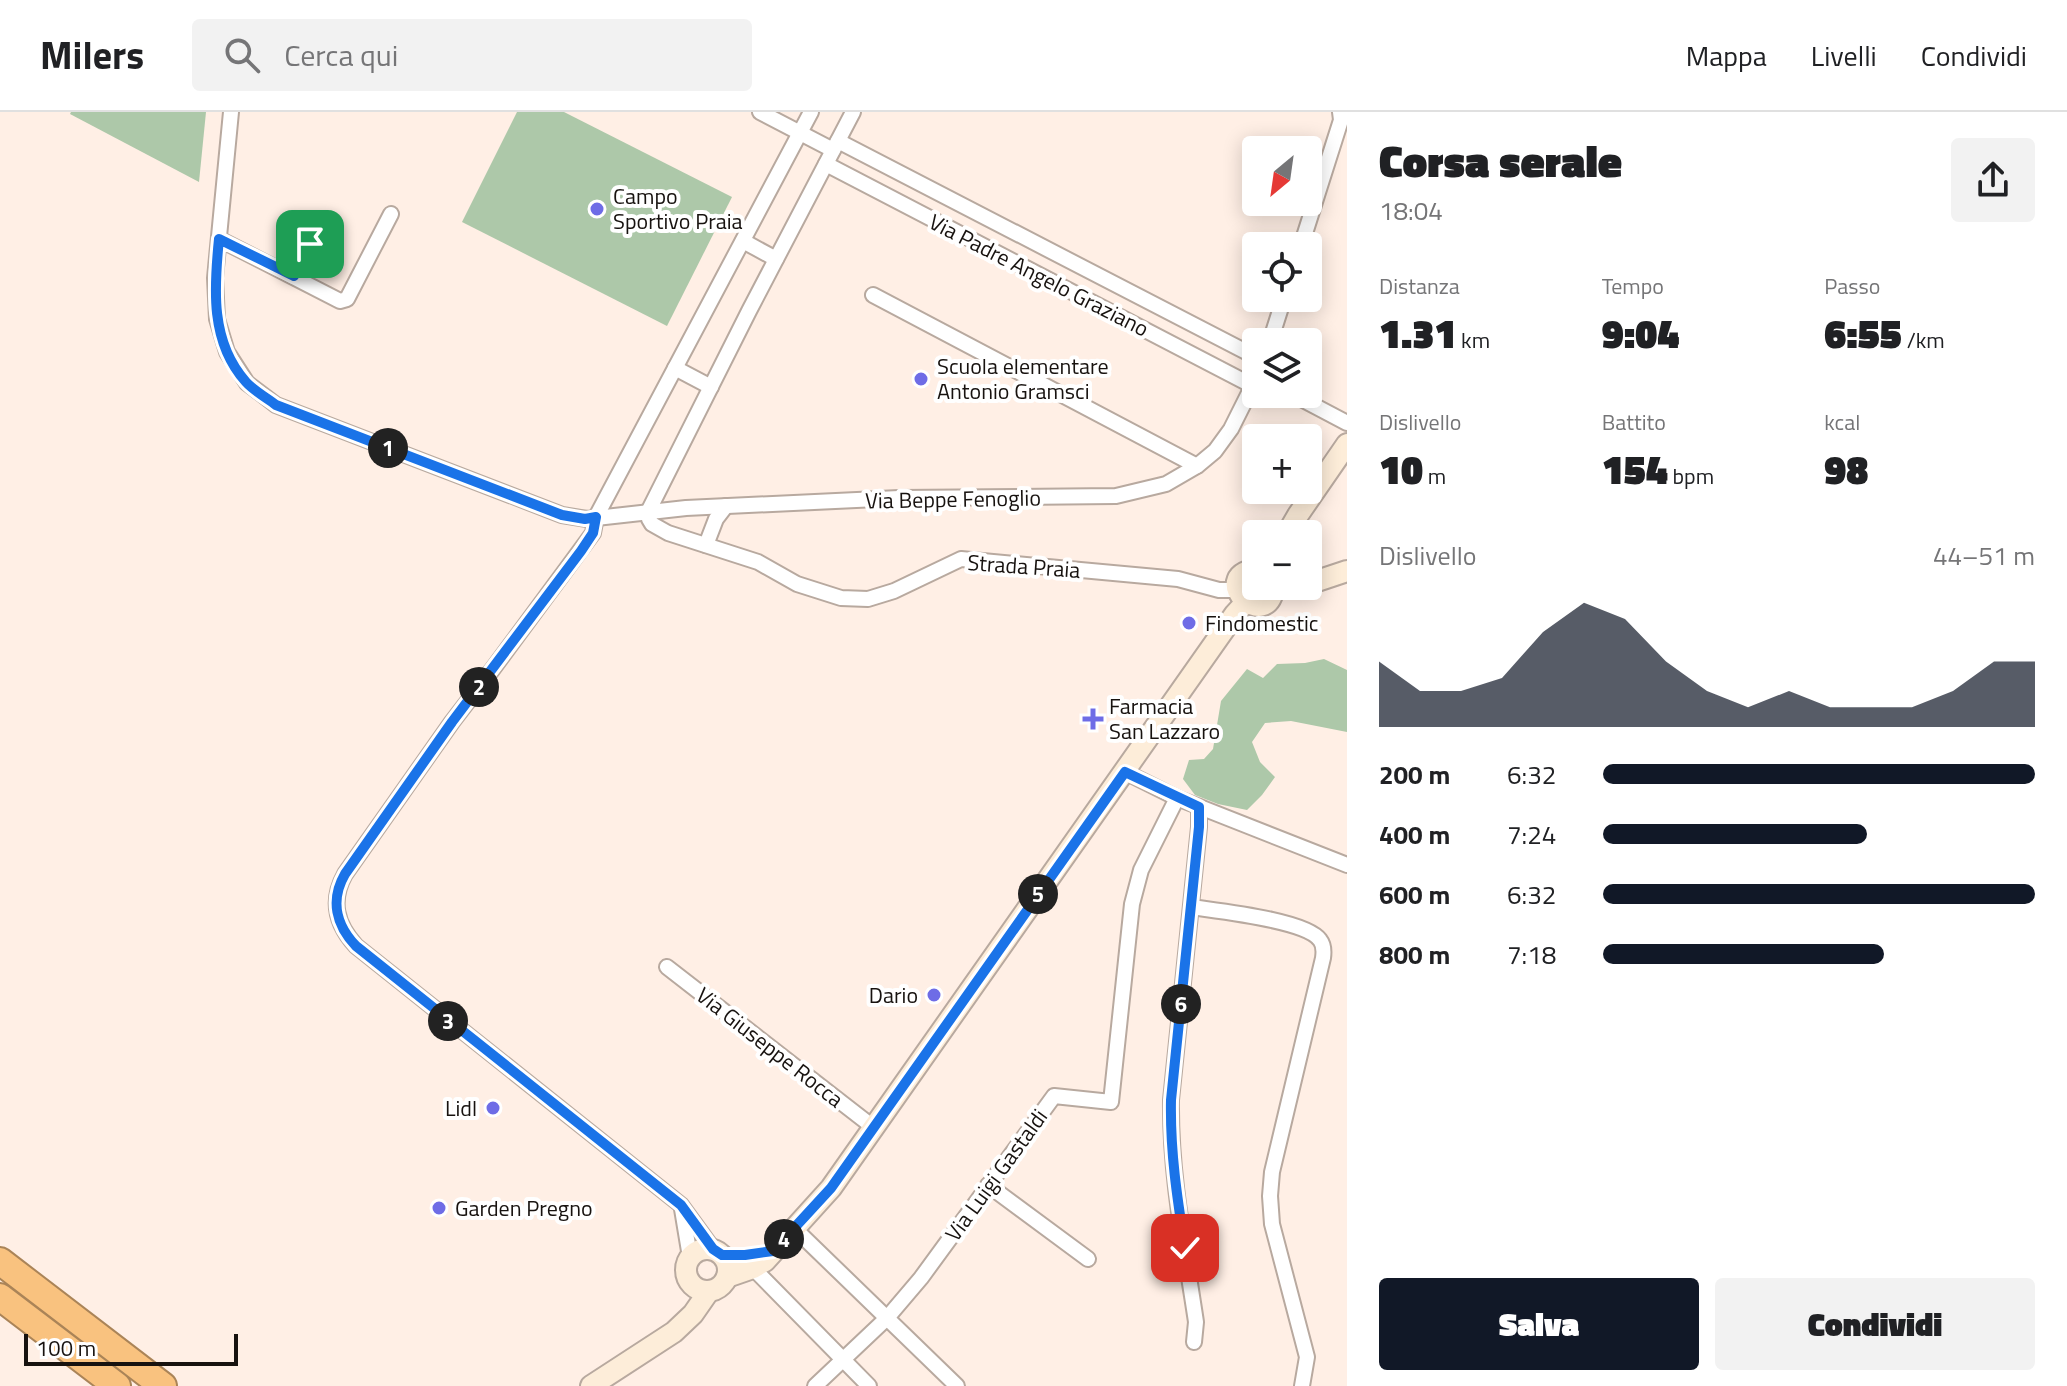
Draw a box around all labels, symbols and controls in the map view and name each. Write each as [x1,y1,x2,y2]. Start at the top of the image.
search box [192,19,752,91]
text: Milers [40,26,144,84]
text: Cerca qui [284,32,398,78]
icon: search [220,33,264,77]
text: Mappa [1686,34,1767,77]
text: Livelli [1811,34,1877,77]
text: Condividi [1921,34,2027,77]
text: Corsa serale [1379,127,1622,194]
north arrow [1242,136,1322,216]
map controls [1242,136,1322,600]
button: share [1951,138,2035,222]
place label: Campo Sportivo Praia [613,179,743,238]
text: 18:04 [1379,191,1443,230]
marker: Campo Sportivo Praia [588,200,606,218]
street label: Via Padre Angelo Graziano [923,205,1155,345]
pin [276,210,344,278]
icon: arrive [288,222,332,266]
button: locate [1242,232,1322,312]
text: Distanza [1379,269,1460,303]
text: Tempo [1602,269,1664,303]
text: Passo [1824,269,1880,303]
text: 1.31 [1379,303,1456,364]
text: 9:04 [1602,303,1679,364]
text: 6:55 [1824,303,1902,364]
text: km [1456,323,1490,357]
text: /km [1902,323,1945,357]
button: layers [1242,328,1322,408]
place label: Scuola elementare Antonio Gramsci [937,349,1109,408]
marker: Scuola elementare Antonio Gramsci [912,370,930,388]
text: Dislivello [1379,405,1461,439]
text: Battito [1602,405,1666,439]
text: kcal [1824,405,1860,439]
button: + [1242,424,1322,504]
pin: 1 [368,428,408,468]
text: 1 [382,431,394,465]
text: 10 [1379,439,1423,500]
text: 154 [1602,439,1668,500]
text: 98 [1824,439,1868,500]
text: m [1423,459,1446,493]
text: bpm [1668,459,1714,493]
street label: Via Beppe Fenoglio [865,480,1041,518]
button: − [1242,520,1322,600]
text: Dislivello [1379,536,1476,575]
text: 44–51 m [1933,536,2035,575]
street label: Strada Praia [966,545,1082,587]
place label: Findomestic [1205,606,1318,640]
marker: Findomestic [1180,614,1198,632]
pin: 2 [459,667,499,707]
text: 2 [473,670,485,704]
place label: Farmacia San Lazzaro [1109,689,1220,748]
marker: Farmacia San Lazzaro [1084,710,1102,728]
text: 200 m [1379,755,1450,794]
text: 6:32 [1507,755,1556,794]
text: 400 m [1379,815,1450,854]
text: 7:24 [1507,815,1556,854]
pin: 5 [1018,874,1058,914]
text: 600 m [1379,875,1450,914]
text: 6:32 [1507,875,1556,914]
text: 5 [1032,877,1044,911]
text: 800 m [1379,935,1450,974]
text: 7:18 [1507,935,1556,974]
street label: Via Giuseppe Rocca [689,978,851,1116]
place label: Dario [869,978,918,1012]
pin: 6 [1161,984,1201,1024]
marker: Dario [925,986,943,1004]
text: 6 [1175,987,1187,1021]
pin: 3 [428,1001,468,1041]
text: 3 [442,1004,454,1038]
place label: Lidl [445,1091,477,1125]
marker: Lidl [484,1099,502,1117]
street label: Via Luigi Gastaldi [936,1102,1056,1248]
place label: Garden Pregno [455,1191,593,1225]
marker: Garden Pregno [430,1199,448,1217]
pin [1151,1214,1219,1282]
pin: 4 [764,1219,804,1259]
text: 4 [778,1222,790,1256]
icon: check [1163,1226,1207,1270]
button: Salva [1379,1278,1699,1370]
button: Condividi [1715,1278,2035,1370]
scale bar [24,1330,238,1366]
text: 100 m [36,1331,96,1365]

